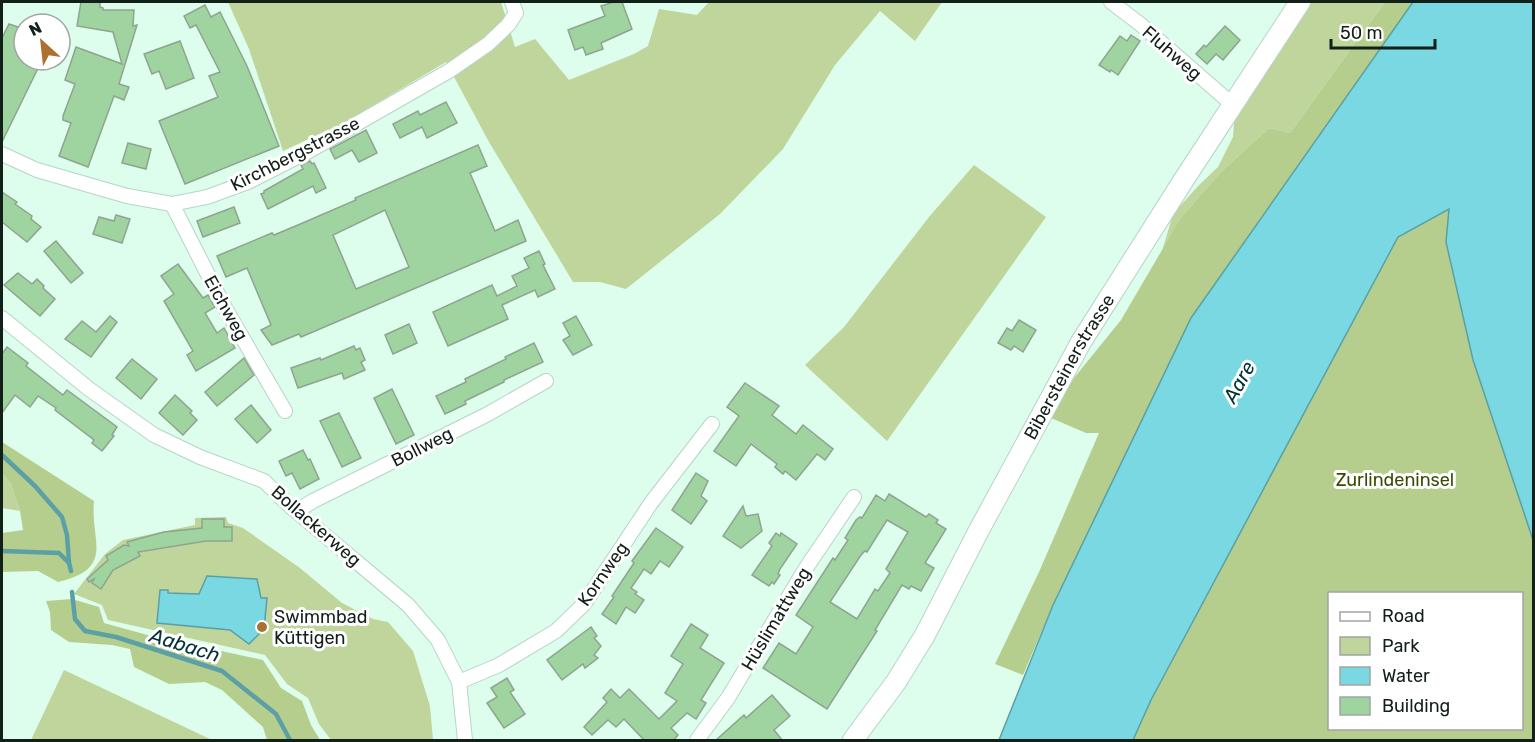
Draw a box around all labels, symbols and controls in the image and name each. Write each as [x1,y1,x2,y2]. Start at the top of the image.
north arrow [12,12,72,72]
scale bar [1331,12,1434,50]
text: N [26,18,45,40]
street label: Fluhweg [1138,21,1206,85]
text: 50 m [1340,22,1383,44]
street label: Kirchbergstrasse [227,112,363,196]
street label: Eichweg [199,272,253,344]
street label: Bibersteinerstrasse [1019,290,1119,443]
water label: Aare [1217,357,1260,408]
street label: Bollweg [388,422,456,472]
park label: Zurlindeninsel [1336,469,1454,491]
street label: Bollackerweg [267,481,365,571]
street label: Kornweg [573,538,633,610]
street label: Hüslimattweg [737,563,815,675]
legend [1328,592,1523,730]
text: Road [1382,605,1425,627]
place label: Swimmbad Küttigen [274,606,367,649]
marker: Swimmbad Küttigen [255,620,269,634]
water label: Aabach [146,623,223,667]
text: Park [1382,635,1420,657]
text: Water [1382,665,1430,687]
text: Building [1382,695,1450,717]

